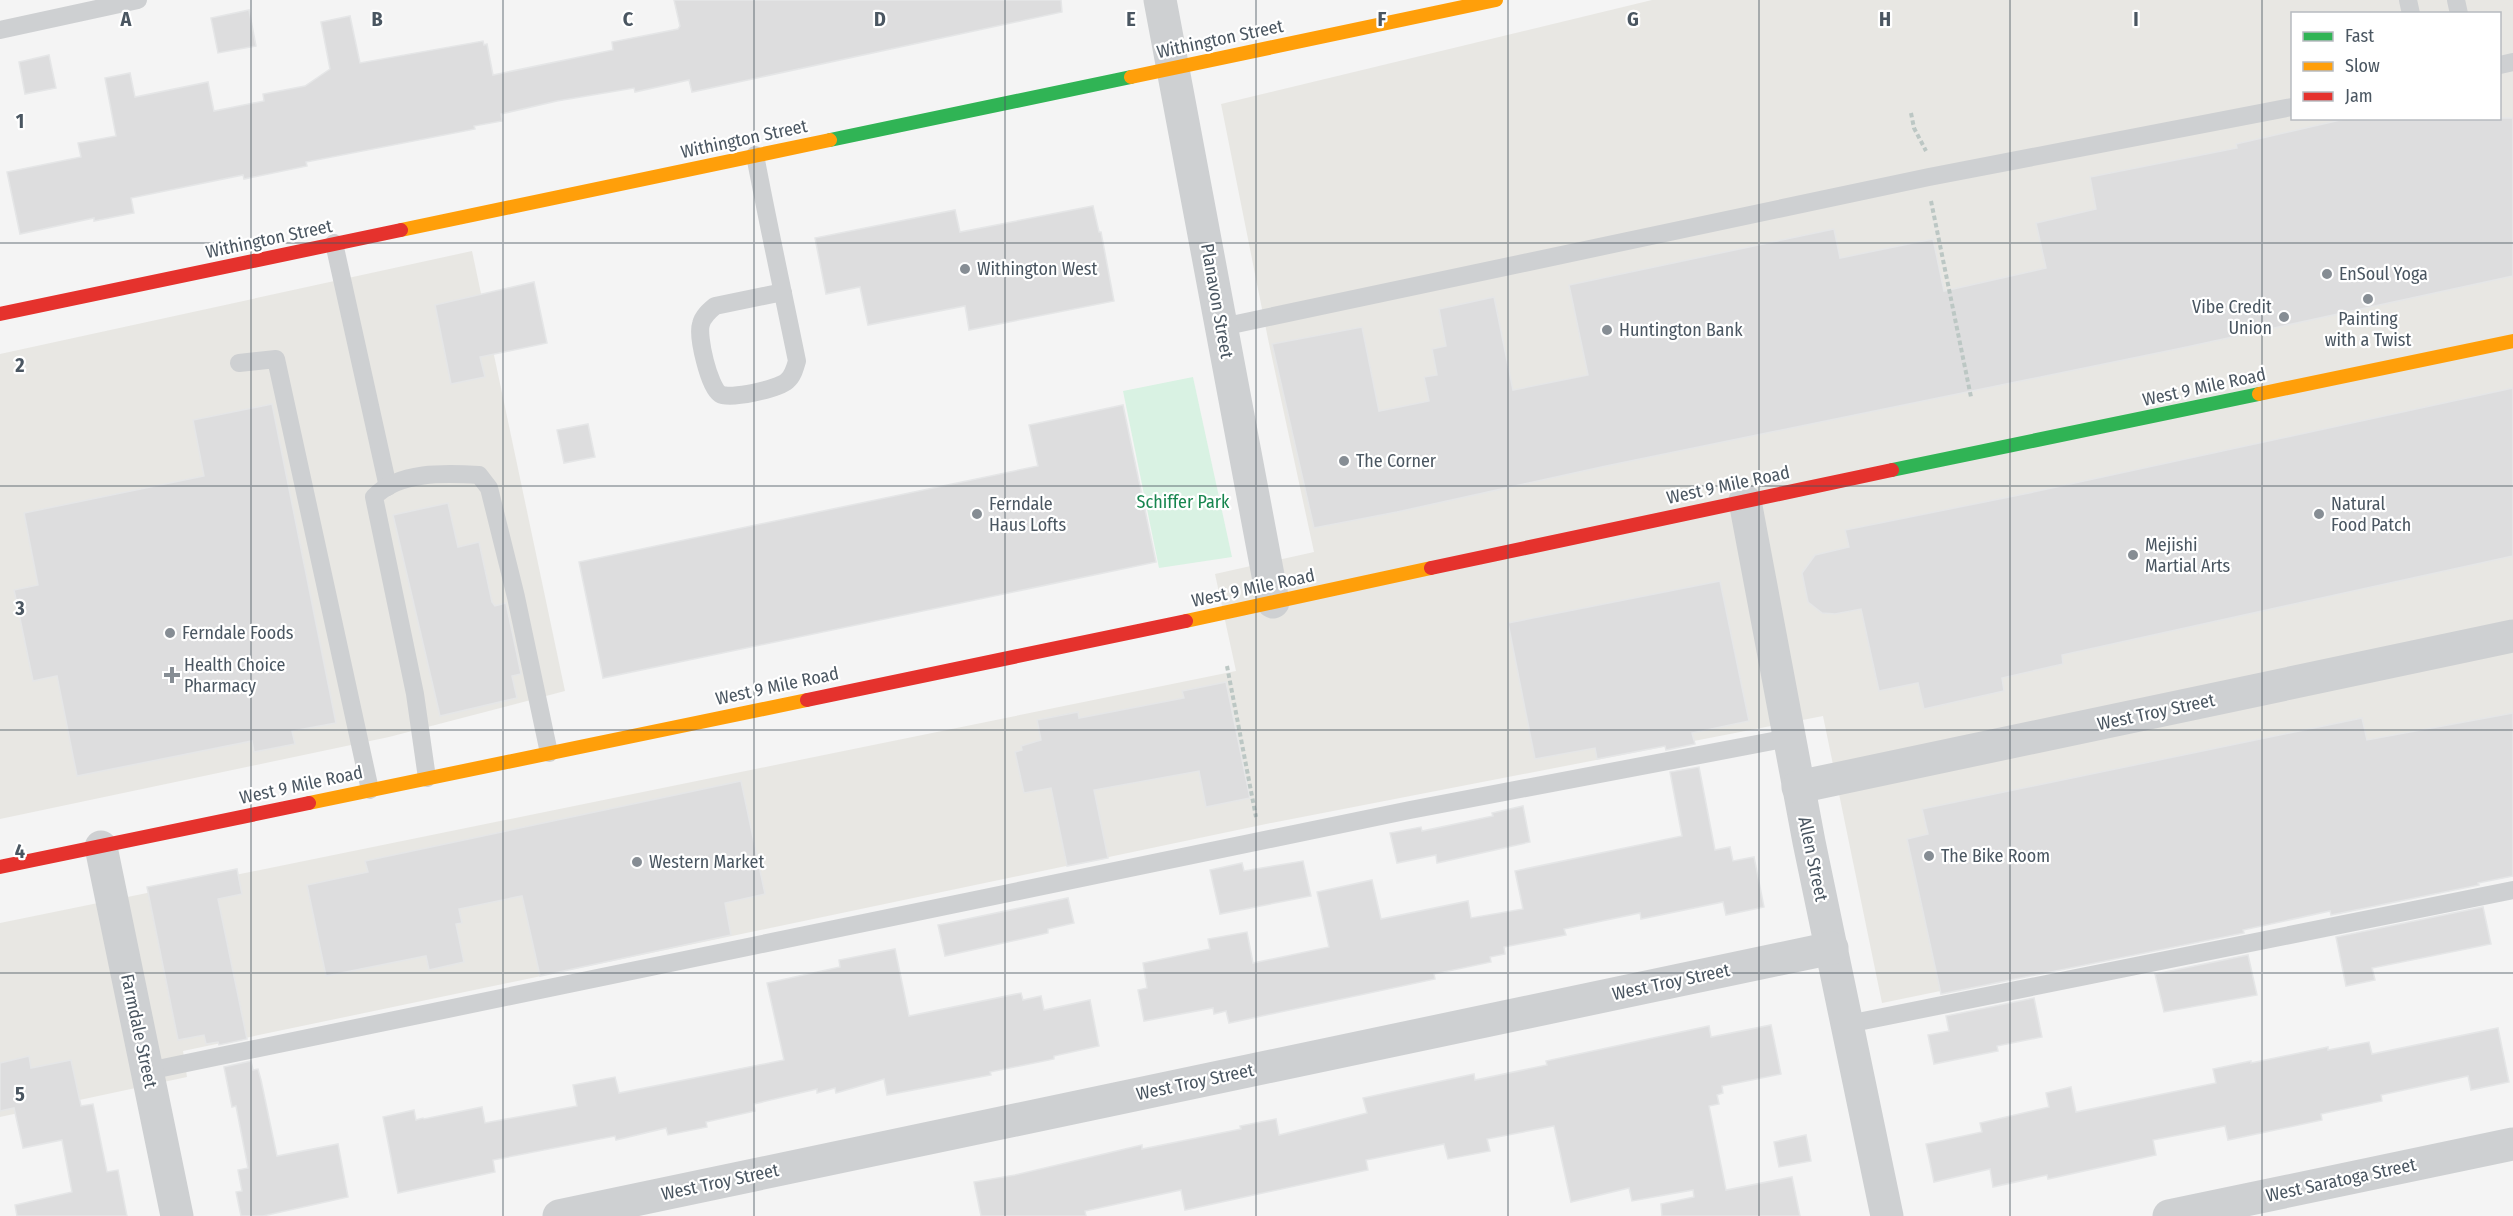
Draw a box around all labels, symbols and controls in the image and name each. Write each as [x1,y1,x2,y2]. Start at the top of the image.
text: A [120,7,133,31]
text: B [371,7,383,31]
text: C [623,7,634,31]
text: D [874,7,886,31]
text: E [1126,7,1136,31]
text: F [1378,7,1387,31]
text: G [1627,7,1639,31]
text: H [1879,7,1891,31]
text: I [2133,7,2139,31]
legend [2291,12,2501,120]
street label: Withington Street [1155,15,1285,63]
text: Fast [2345,25,2374,47]
text: Slow [2345,55,2380,77]
text: Jam [2345,85,2373,107]
text: 1 [16,109,24,133]
street label: Withington Street [679,115,809,163]
street label: Withington Street [204,215,334,263]
street label: Planavon Street [1196,242,1238,360]
place label: Withington West [977,258,1098,280]
marker: Withington West [958,262,972,276]
place label: EnSoul Yoga [2339,263,2428,285]
marker: EnSoul Yoga [2320,267,2334,281]
marker: Painting with a Twist [2361,292,2375,306]
place label: Vibe Credit Union [2192,296,2272,339]
place label: Painting with a Twist [2325,308,2411,351]
marker: Vibe Credit Union [2277,310,2291,324]
place label: Huntington Bank [1619,319,1743,341]
marker: Huntington Bank [1600,323,1614,337]
text: 2 [14,353,25,377]
street label: West 9 Mile Road [2140,363,2268,411]
place label: The Corner [1356,450,1437,472]
marker: The Corner [1337,454,1351,468]
street label: West 9 Mile Road [1664,461,1792,509]
park label: Schiffer Park [1137,491,1230,513]
place label: Ferndale Haus Lofts [989,493,1066,536]
place label: Natural Food Patch [2331,493,2411,536]
marker: Ferndale Haus Lofts [970,507,984,521]
marker: Natural Food Patch [2312,507,2326,521]
place label: Mejishi Martial Arts [2145,534,2231,577]
marker: Mejishi Martial Arts [2126,548,2140,562]
street label: West 9 Mile Road [1189,564,1317,612]
text: 3 [14,596,25,620]
place label: Ferndale Foods [182,622,294,644]
marker: Ferndale Foods [163,626,177,640]
place label: Health Choice Pharmacy [184,654,285,697]
street label: West 9 Mile Road [713,662,841,710]
marker: Health Choice Pharmacy [165,668,179,682]
street label: West Troy Street [2095,689,2217,735]
street label: West 9 Mile Road [237,761,365,809]
street label: Allen Street [1793,815,1833,903]
text: 4 [15,839,25,863]
place label: The Bike Room [1941,845,2050,867]
marker: The Bike Room [1922,849,1936,863]
place label: Western Market [649,851,764,873]
marker: Western Market [630,855,644,869]
street label: West Troy Street [1610,959,1732,1005]
street label: Farmdale Street [116,972,162,1090]
street label: West Troy Street [1134,1059,1256,1105]
text: 5 [15,1082,25,1106]
street label: West Saratoga Street [2264,1153,2418,1207]
street label: West Troy Street [659,1159,781,1205]

